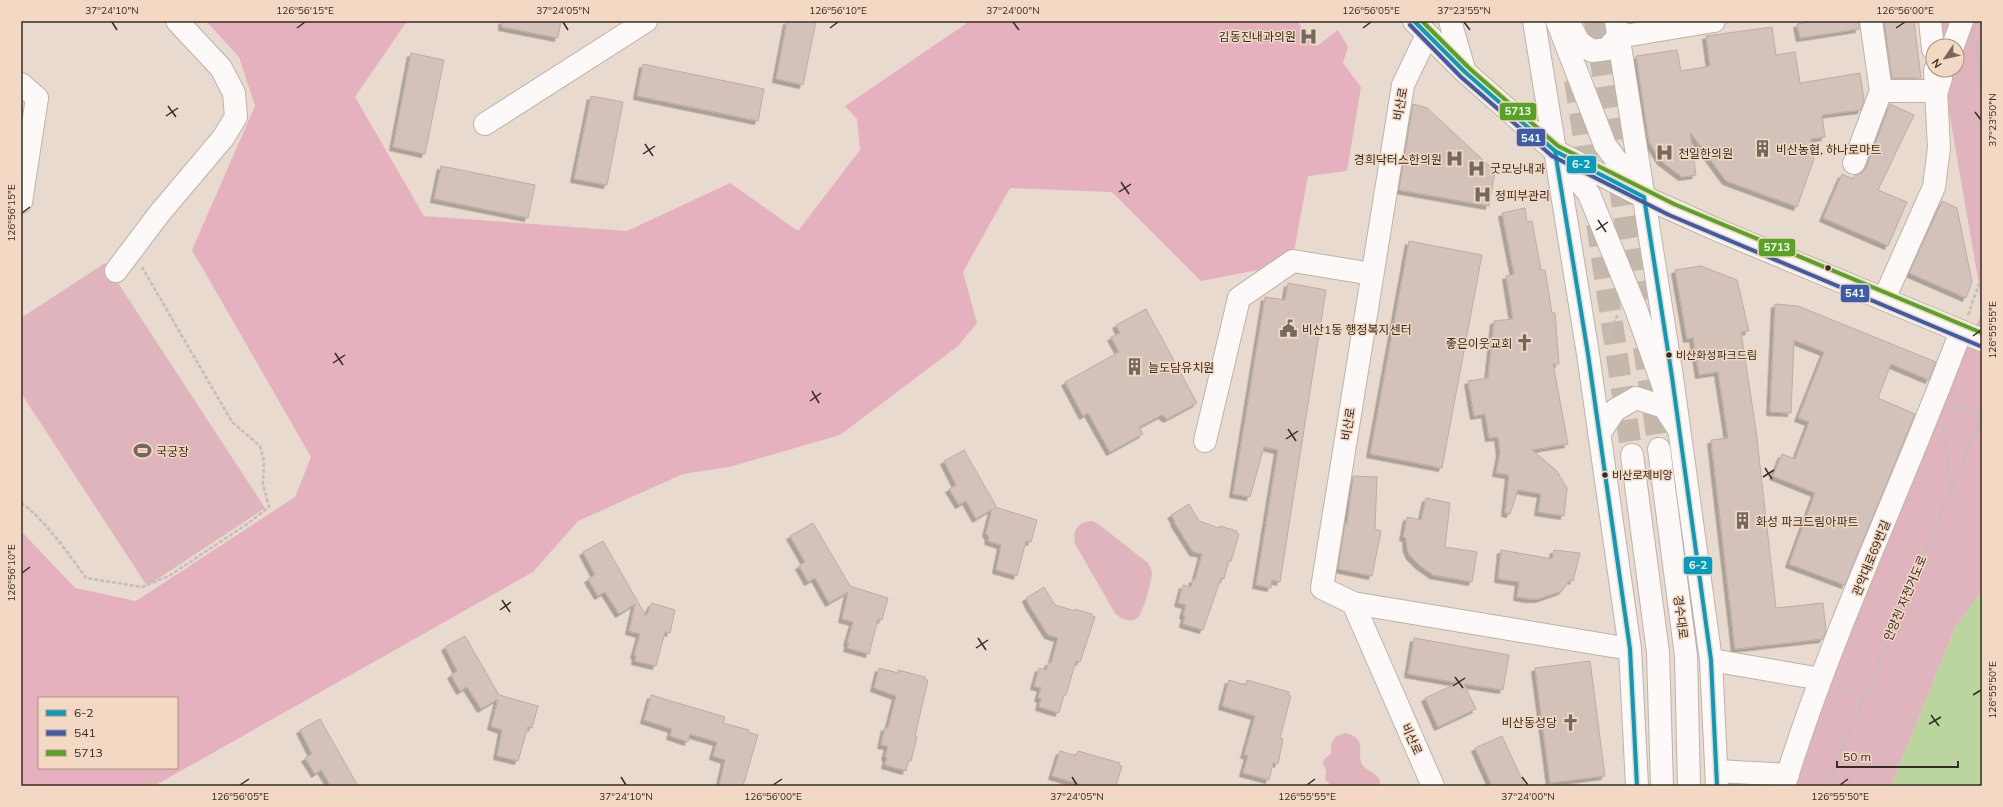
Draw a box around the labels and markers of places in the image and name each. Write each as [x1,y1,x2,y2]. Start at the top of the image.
hospital icon: 김동진내과의원 [1299,26,1319,46]
place label: 김동진내과의원 [1219,29,1296,44]
building icon: 비산농협, 하나로마트 [1753,139,1773,159]
place label: 비산농협, 하나로마트 [1776,142,1881,157]
hospital icon: 천일한의원 [1655,143,1675,163]
place label: 천일한의원 [1678,146,1733,161]
hospital icon: 경희닥터스한의원 [1445,149,1465,169]
place label: 경희닥터스한의원 [1354,152,1442,167]
hospital icon: 굿모닝내과 [1467,158,1487,178]
place label: 굿모닝내과 [1490,161,1545,176]
hospital icon: 정피부관리 [1472,185,1492,205]
place label: 정피부관리 [1495,188,1550,203]
unlabelled marker [1823,263,1833,273]
public building icon: 비산1동 행정복지센터 [1279,319,1299,339]
place label: 비산1동 행정복지센터 [1302,322,1412,337]
church icon: 좋은이웃교회 [1515,333,1535,353]
place label: 좋은이웃교회 [1446,336,1512,351]
place label: 비산화성파크드림 [1676,348,1757,362]
marker: 비산화성파크드림 [1664,350,1674,360]
building icon: 늘도담유치원 [1125,357,1145,377]
place label: 늘도담유치원 [1148,360,1214,375]
sports icon: 국궁장 [133,441,153,461]
place label: 국궁장 [156,444,189,459]
place label: 비산로제비앙 [1612,468,1673,482]
marker: 비산로제비앙 [1600,470,1610,480]
building icon: 화성 파크드림아파트 [1733,511,1753,531]
place label: 화성 파크드림아파트 [1756,514,1859,529]
church icon: 비산동성당 [1560,712,1580,732]
place label: 비산동성당 [1502,715,1557,730]

